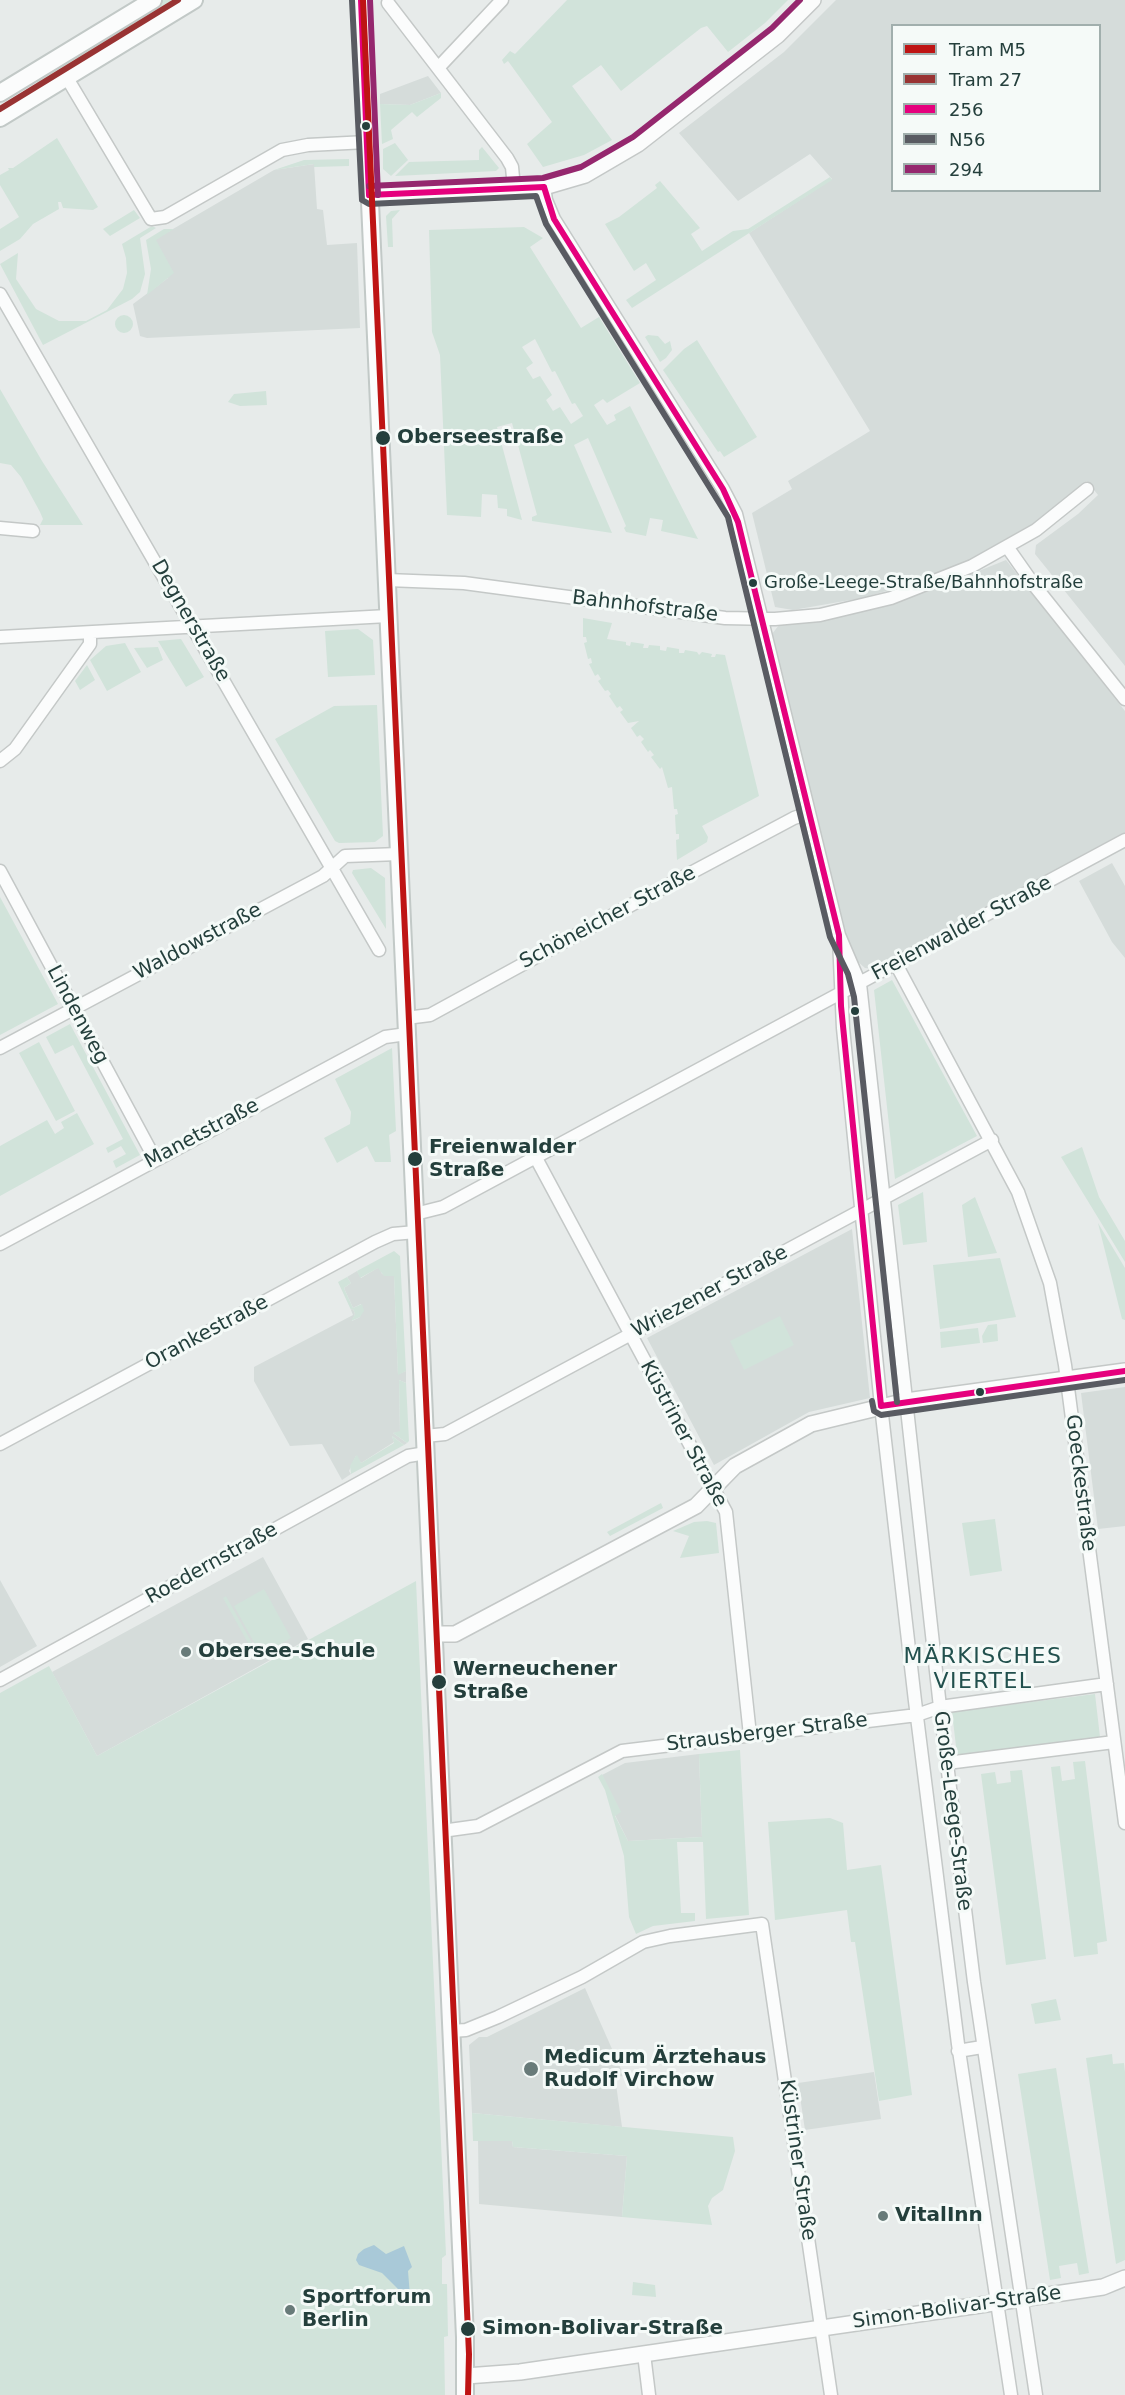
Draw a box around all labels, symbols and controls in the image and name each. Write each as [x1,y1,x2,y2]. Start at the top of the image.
legend [891,24,1101,192]
text: Tram M5 [949,39,1026,60]
text: Tram 27 [949,69,1022,90]
text: 256 [949,99,983,120]
unlabelled marker [360,120,372,132]
text: N56 [949,129,985,150]
text: 294 [949,159,983,180]
place label: Oberseestraße [397,426,564,450]
marker: Oberseestraße [374,429,392,447]
street label: Degnerstraße [145,556,235,686]
place label: Große-Leege-Straße/Bahnhofstraße [764,572,1083,594]
marker: Große-Leege-Straße/Bahnhofstraße [747,577,759,589]
street label: Bahnhofstraße [571,586,719,628]
street label: Schöneicher Straße [516,861,700,975]
street label: Freienwalder Straße [868,871,1056,987]
street label: Waldowstraße [130,898,266,986]
street label: Lindenweg [41,962,113,1068]
unlabelled marker [849,1005,861,1017]
street label: Manetstraße [141,1094,263,1174]
place label: Freienwalder Straße [429,1136,576,1183]
marker: Freienwalder Straße [406,1150,424,1168]
street label: Wriezener Straße [628,1241,792,1343]
street label: Orankestraße [141,1291,273,1375]
street label: Küstriner Straße [634,1357,732,1511]
unlabelled marker [974,1386,986,1398]
street label: Goeckestraße [1060,1413,1100,1553]
street label: Roedernstraße [142,1518,282,1610]
place label: Obersee-Schule [198,1640,375,1664]
district label: MÄRKISCHES VIERTEL [904,1644,1062,1696]
marker: Obersee-Schule [179,1645,193,1659]
place label: Werneuchener Straße [453,1658,617,1705]
marker: Werneuchener Straße [430,1673,448,1691]
street label: Strausberger Straße [665,1709,869,1757]
street label: Große-Leege-Straße [928,1710,976,1912]
place label: Medicum Ärztehaus Rudolf Virchow [544,2046,767,2093]
marker: Medicum Ärztehaus Rudolf Virchow [522,2060,540,2078]
street label: Küstriner Straße [774,2078,820,2242]
place label: VitalInn [895,2204,983,2228]
marker: VitalInn [876,2209,890,2223]
street label: Simon-Bolivar-Straße [851,2281,1063,2335]
place label: Sportforum Berlin [302,2286,431,2333]
marker: Sportforum Berlin [283,2303,297,2317]
place label: Simon-Bolivar-Straße [482,2317,723,2341]
marker: Simon-Bolivar-Straße [459,2320,477,2338]

